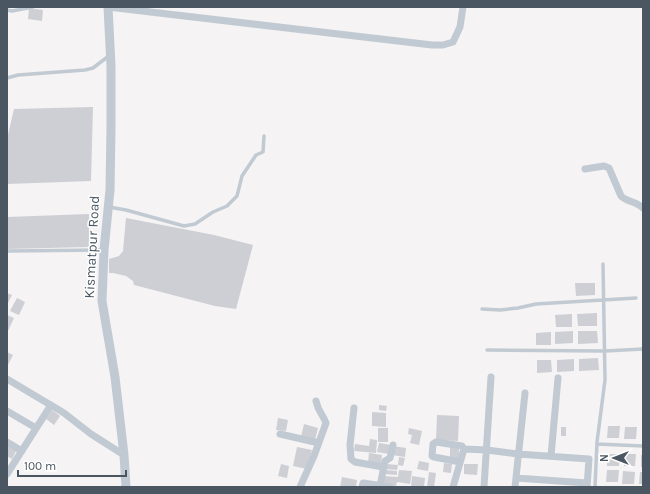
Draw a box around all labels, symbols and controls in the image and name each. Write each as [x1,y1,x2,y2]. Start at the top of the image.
street label: Kismatpur Road [81,195,103,299]
north arrow [594,438,634,478]
scale bar [18,452,126,478]
text: N [598,454,611,462]
text: 100 m [24,459,56,473]

